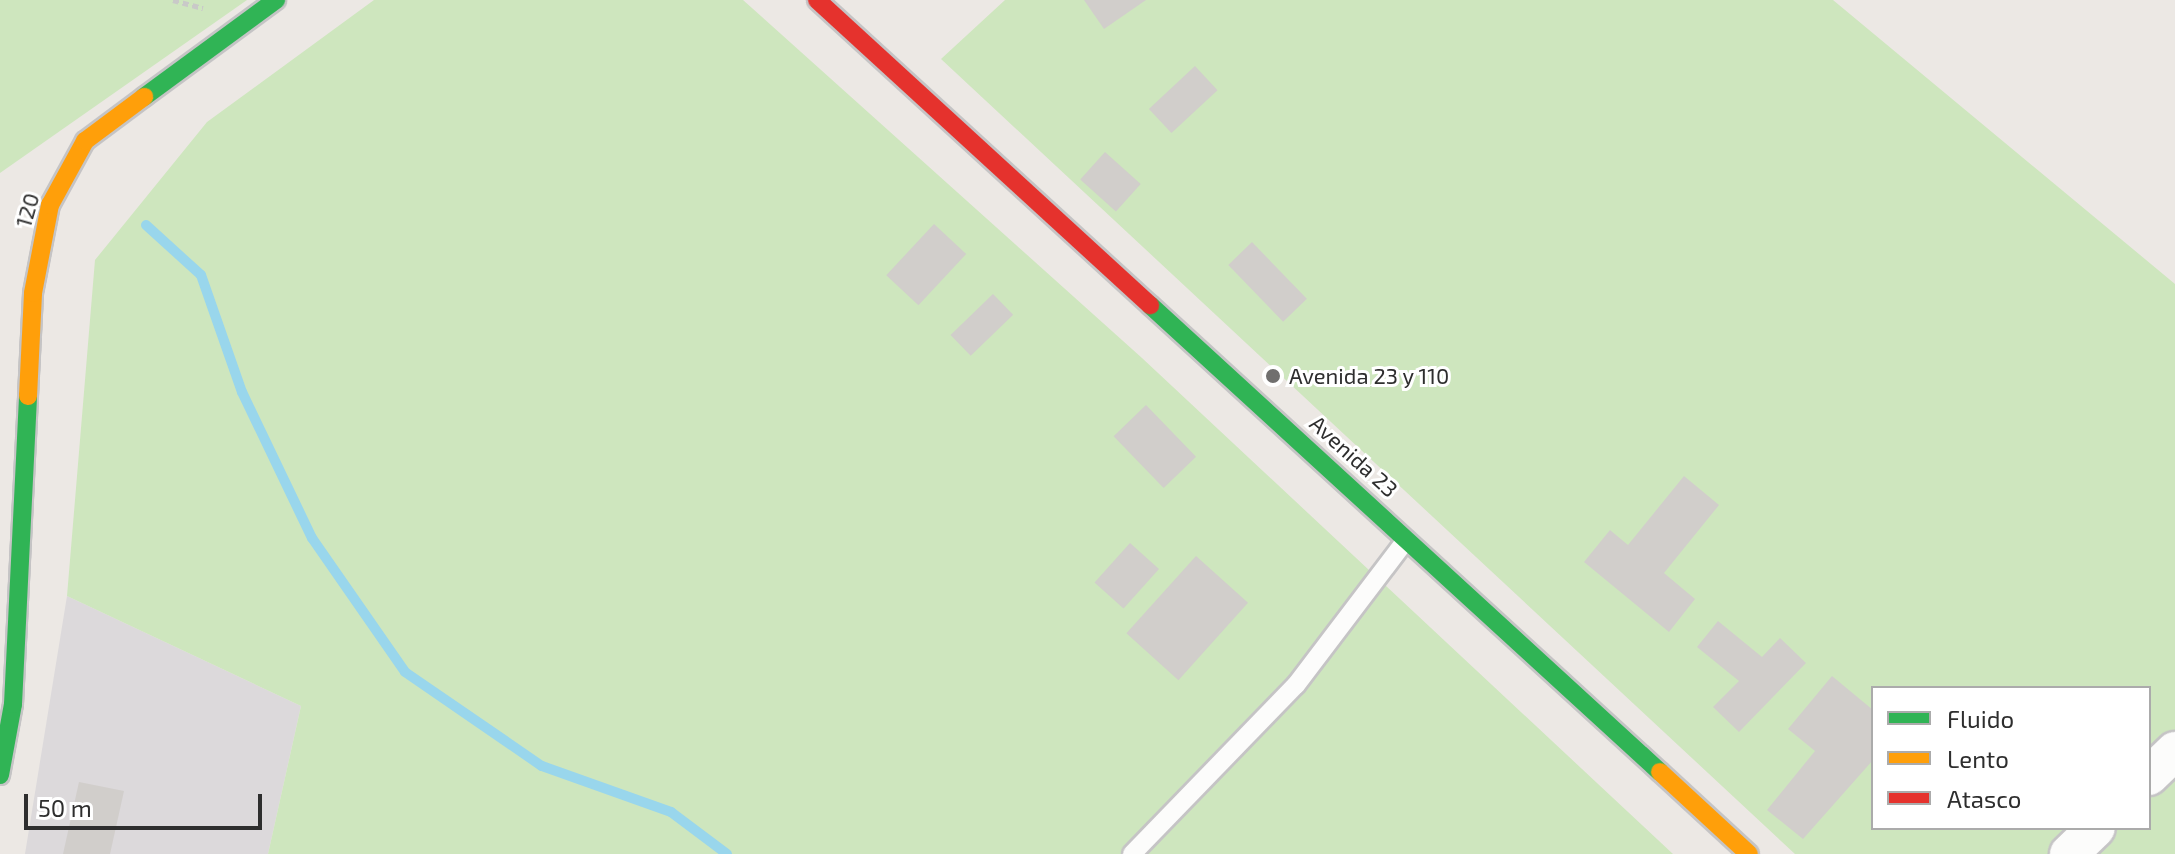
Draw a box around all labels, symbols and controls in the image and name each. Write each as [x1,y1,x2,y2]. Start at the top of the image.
street label: 120 [10,190,44,230]
place label: Avenida 23 y 110 [1289,363,1450,389]
marker: Avenida 23 y 110 [1264,367,1282,385]
street label: Avenida 23 [1305,410,1403,502]
legend [1871,686,2151,830]
text: Fluido [1947,704,2014,733]
text: Lento [1947,744,2009,773]
scale bar [28,778,266,828]
text: Atasco [1947,784,2021,813]
text: 50 m [38,793,92,822]

